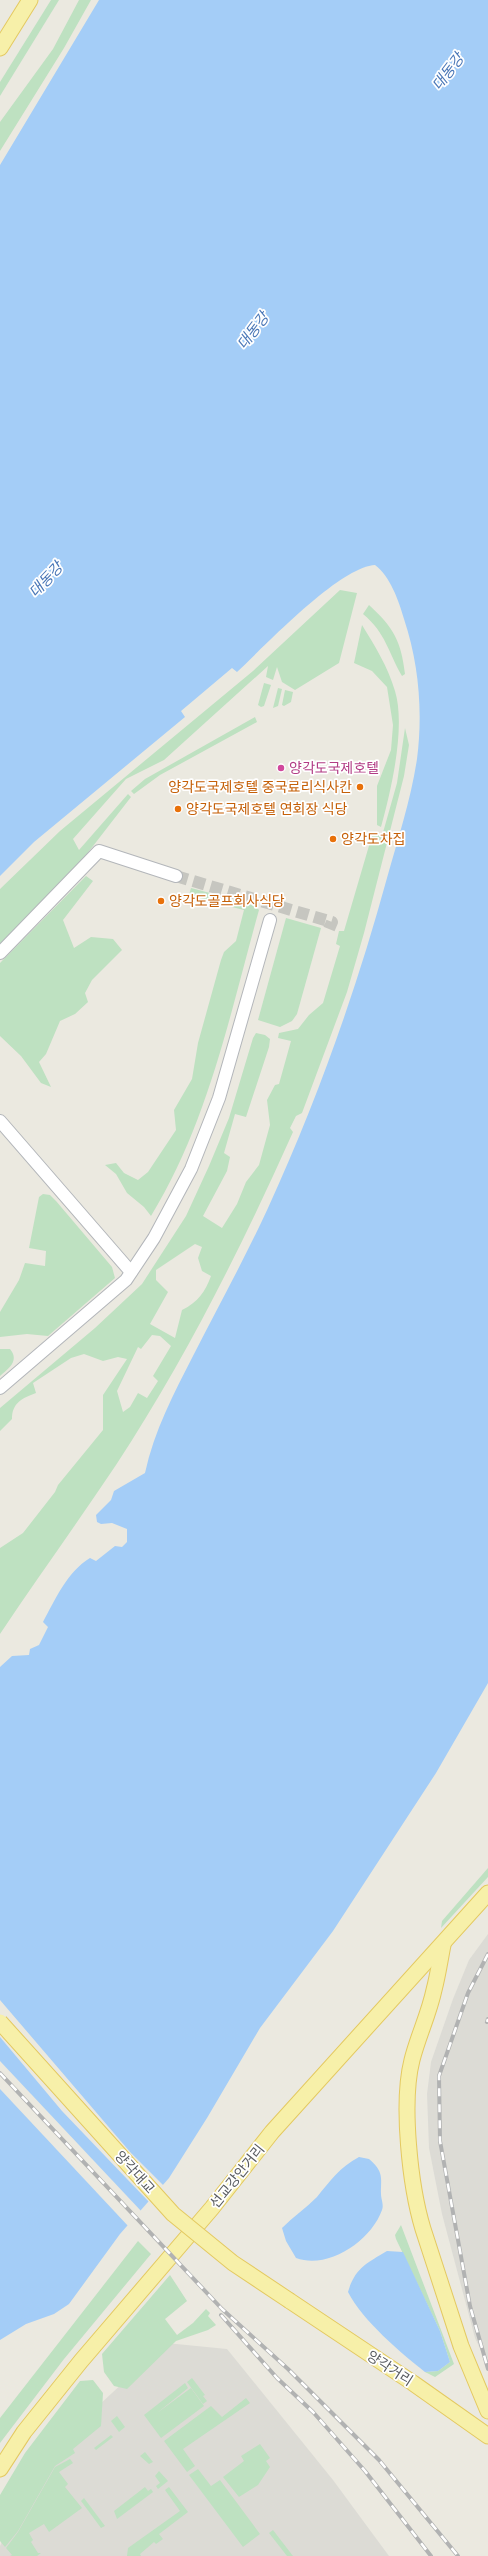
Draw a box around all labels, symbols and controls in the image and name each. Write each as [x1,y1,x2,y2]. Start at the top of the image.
water label: 대동강 [428,48,468,93]
water label: 대동강 [233,307,273,352]
water label: 대동강 [25,556,67,601]
place label: 양각도국제호텔 [289,759,379,776]
marker: 양각도국제호텔 [276,763,286,773]
place label: 양각도국제호텔 중국료리식사칸 [168,778,352,795]
marker: 양각도국제호텔 중국료리식사칸 [355,782,365,792]
place label: 양각도국제호텔 연회장 식당 [186,800,348,817]
marker: 양각도국제호텔 연회장 식당 [173,804,183,814]
place label: 양각도차집 [341,830,405,847]
marker: 양각도차집 [328,834,338,844]
place label: 양각도골프회사식당 [169,892,285,909]
marker: 양각도골프회사식당 [156,896,166,906]
street label: 선교강안거리 [206,2140,268,2211]
street label: 양각대교 [112,2147,159,2197]
street label: 양각거리 [364,2346,417,2389]

